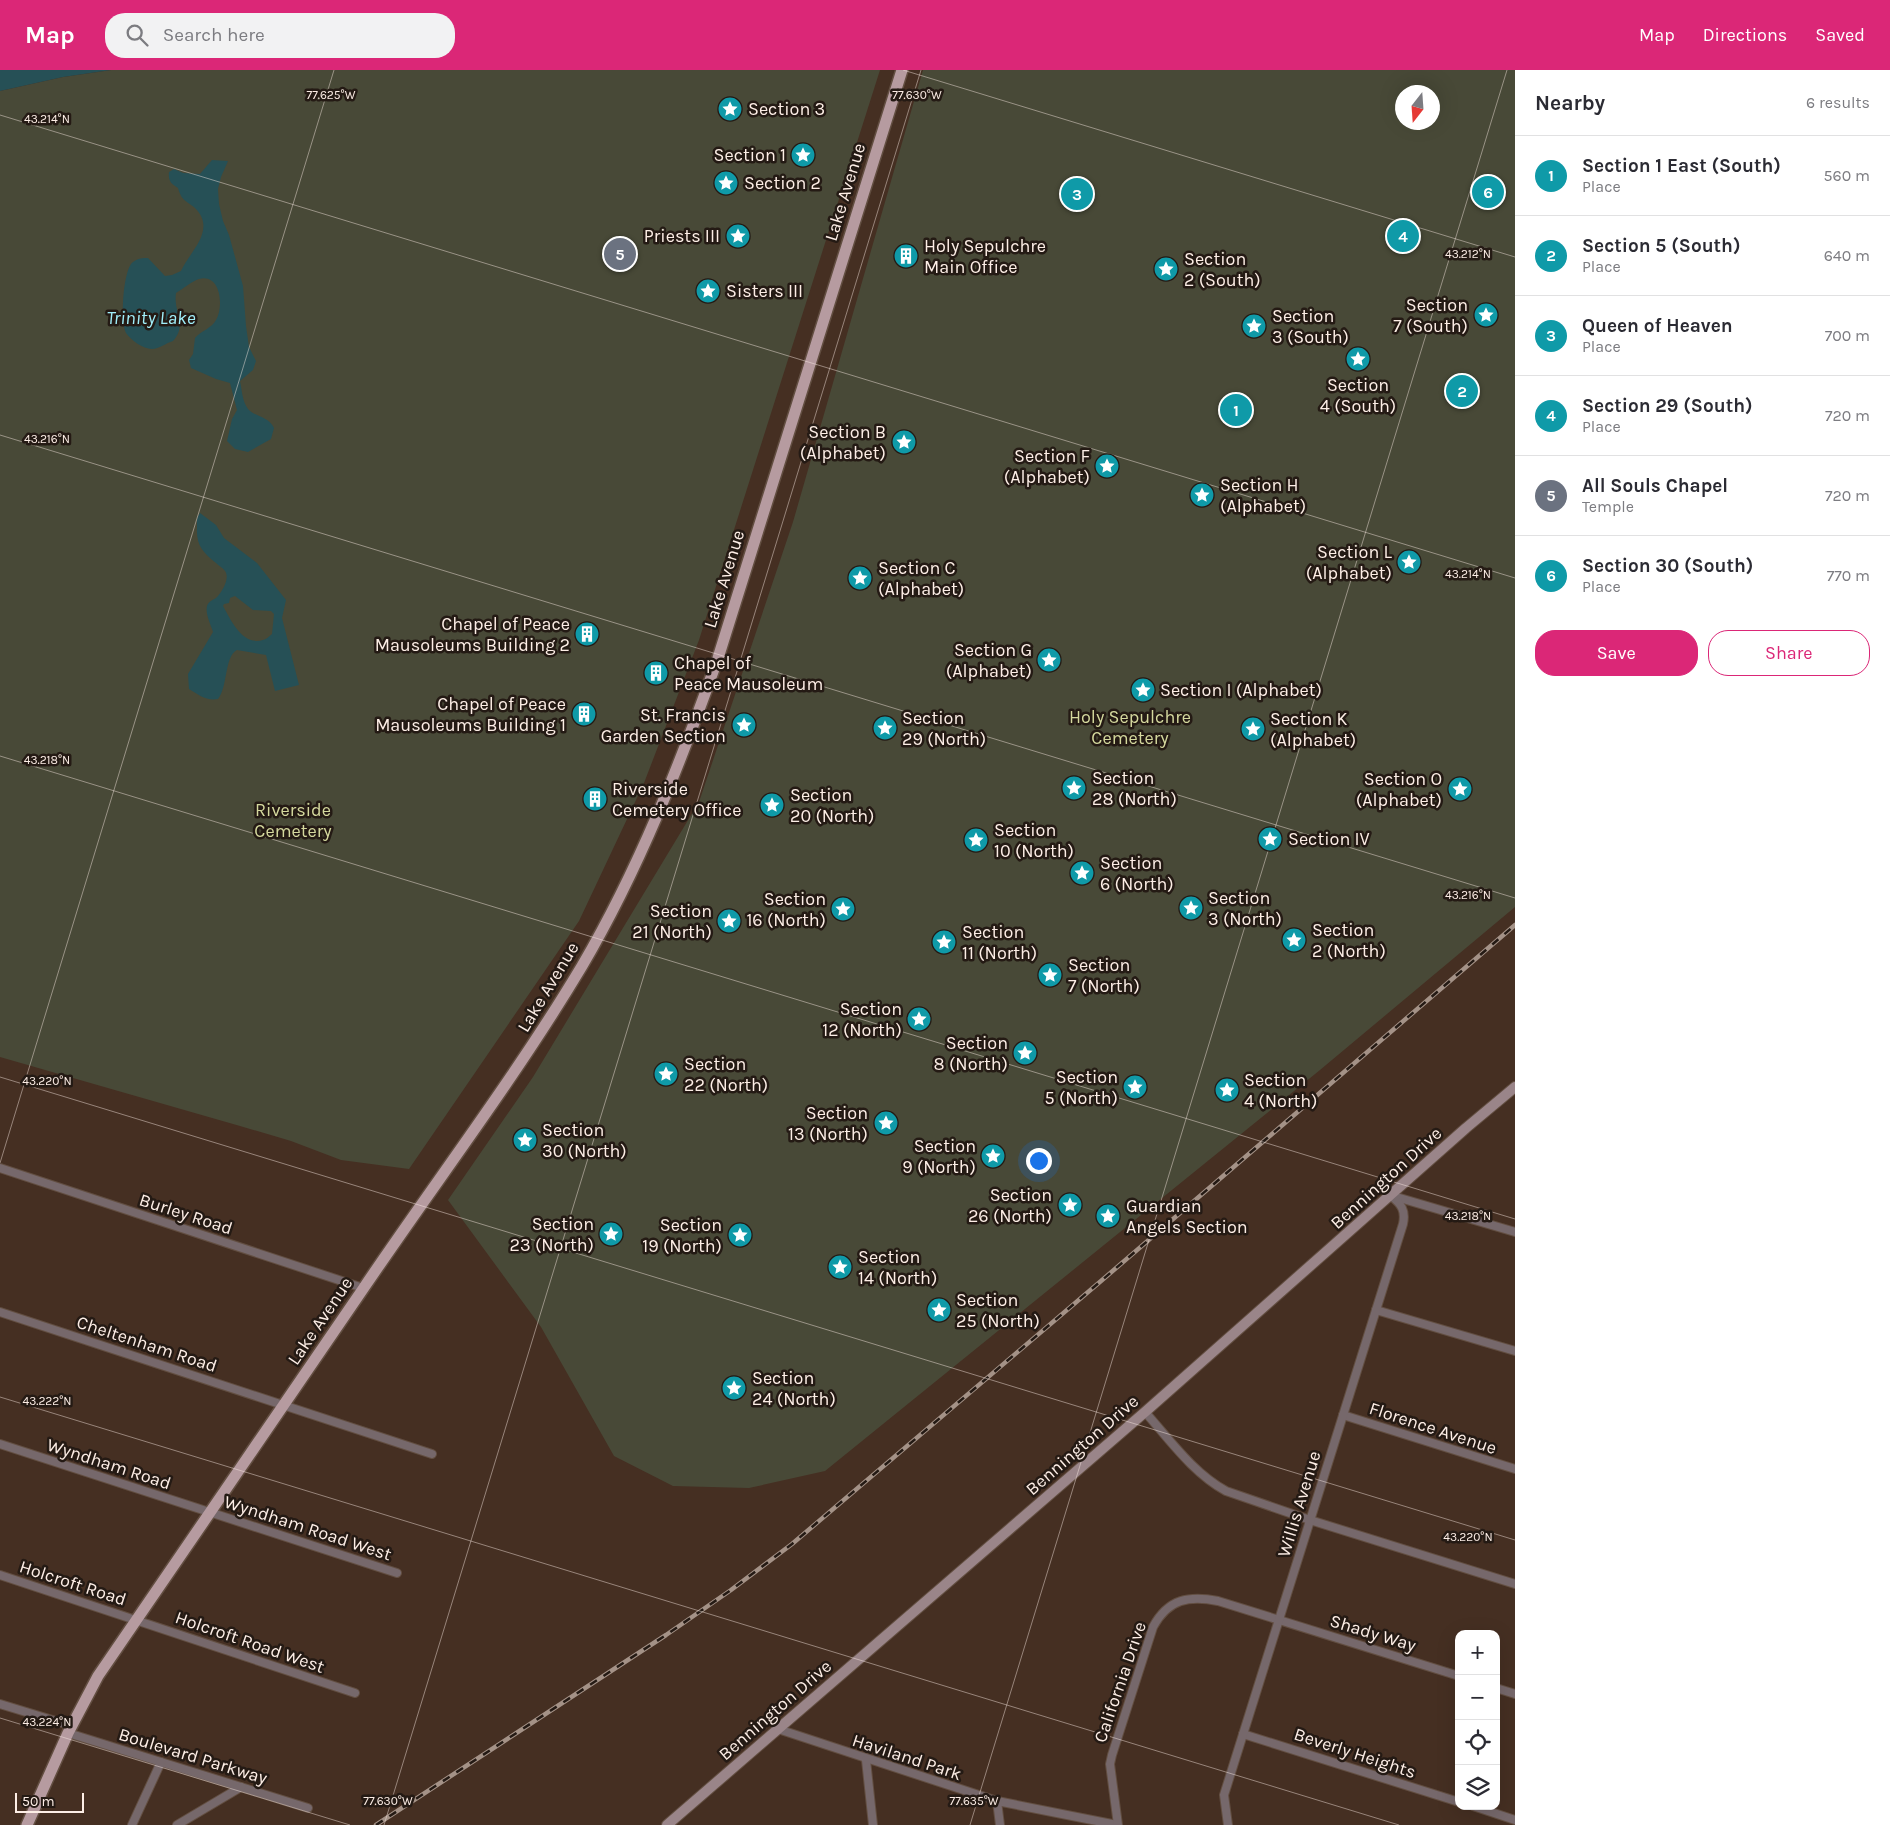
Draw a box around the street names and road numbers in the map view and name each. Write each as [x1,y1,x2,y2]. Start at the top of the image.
street label: Lake Avenue [820,140,870,244]
street label: Lake Avenue [699,527,749,631]
street label: Lake Avenue [513,938,583,1036]
street label: Bennington Drive [1326,1122,1446,1234]
street label: Burley Road [136,1189,236,1239]
street label: Lake Avenue [283,1273,357,1369]
street label: Cheltenham Road [74,1311,220,1377]
street label: Bennington Drive [1021,1390,1143,1500]
street label: Florence Avenue [1366,1397,1500,1459]
street label: Wyndham Road [44,1434,174,1494]
street label: Willis Avenue [1272,1448,1326,1560]
street label: Wyndham Road West [222,1491,395,1566]
street label: Holcroft Road [17,1555,129,1611]
street label: Holcroft Road West [172,1606,328,1678]
street label: Shady Way [1327,1610,1419,1657]
street label: California Drive [1089,1619,1151,1745]
street label: Bennington Drive [714,1655,836,1765]
street label: Boulevard Parkway [116,1723,271,1789]
street label: Beverly Heights [1291,1723,1419,1783]
street label: Haviland Park [850,1729,964,1785]

